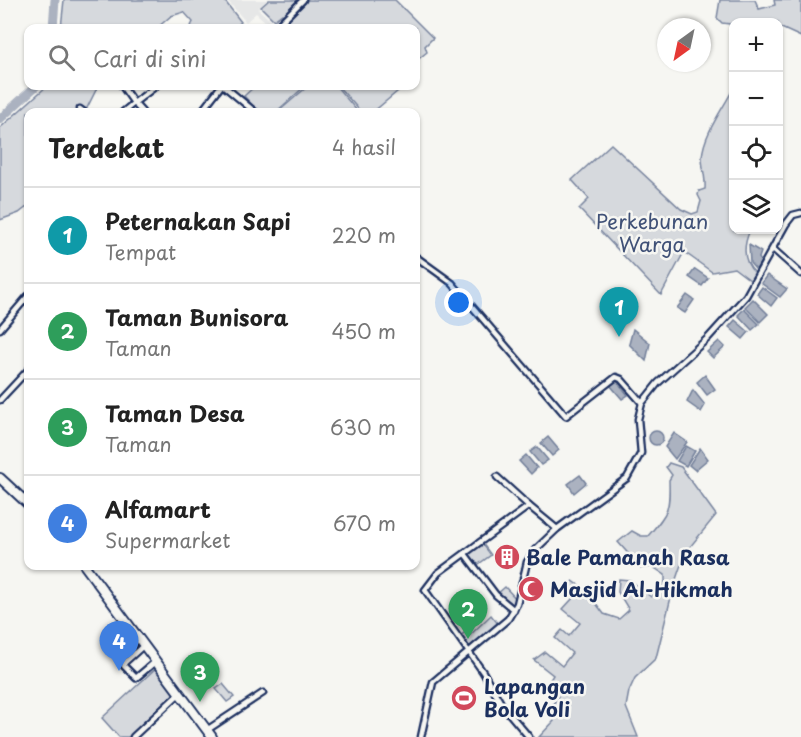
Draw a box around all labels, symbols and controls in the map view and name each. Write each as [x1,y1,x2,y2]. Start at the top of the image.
north arrow [657,18,711,72]
map controls [729,18,783,234]
button: + [729,18,783,72]
search box [24,24,420,90]
icon: search [45,41,78,74]
text: Cari di sini [93,41,206,74]
button: − [729,72,783,126]
button: locate [729,126,783,180]
text: Terdekat [48,128,165,167]
text: 4 hasil [332,132,396,162]
button: layers [729,180,783,234]
text: Peternakan Sapi [105,204,291,237]
park label: Perkebunan Warga [596,206,708,259]
text: 1 [63,220,72,250]
text: 220 m [332,220,396,250]
text: Tempat [105,237,176,267]
your location [444,288,473,317]
pin: 1 [600,288,638,337]
text: Taman Bunisora [105,300,288,333]
text: 2 [60,316,75,346]
text: 450 m [331,316,396,346]
text: Taman [105,333,172,363]
text: Taman Desa [105,396,245,429]
text: 3 [61,412,74,442]
text: 630 m [330,412,396,442]
text: Taman [105,429,172,459]
text: Alfamart [105,492,211,525]
text: 4 [61,508,74,538]
text: 670 m [333,508,396,538]
text: Supermarket [105,525,231,555]
building icon: Bale Pamanah Rasa [492,542,522,572]
place label: Bale Pamanah Rasa [526,542,730,572]
mosque icon: Masjid Al-Hikmah [516,574,546,604]
place label: Masjid Al-Hikmah [550,574,733,604]
pin: 2 [448,590,488,639]
pin: 4 [100,622,138,671]
pin: 3 [180,652,220,702]
place label: Lapangan Bola Voli [484,671,585,724]
sports icon: Lapangan Bola Voli [449,683,479,713]

